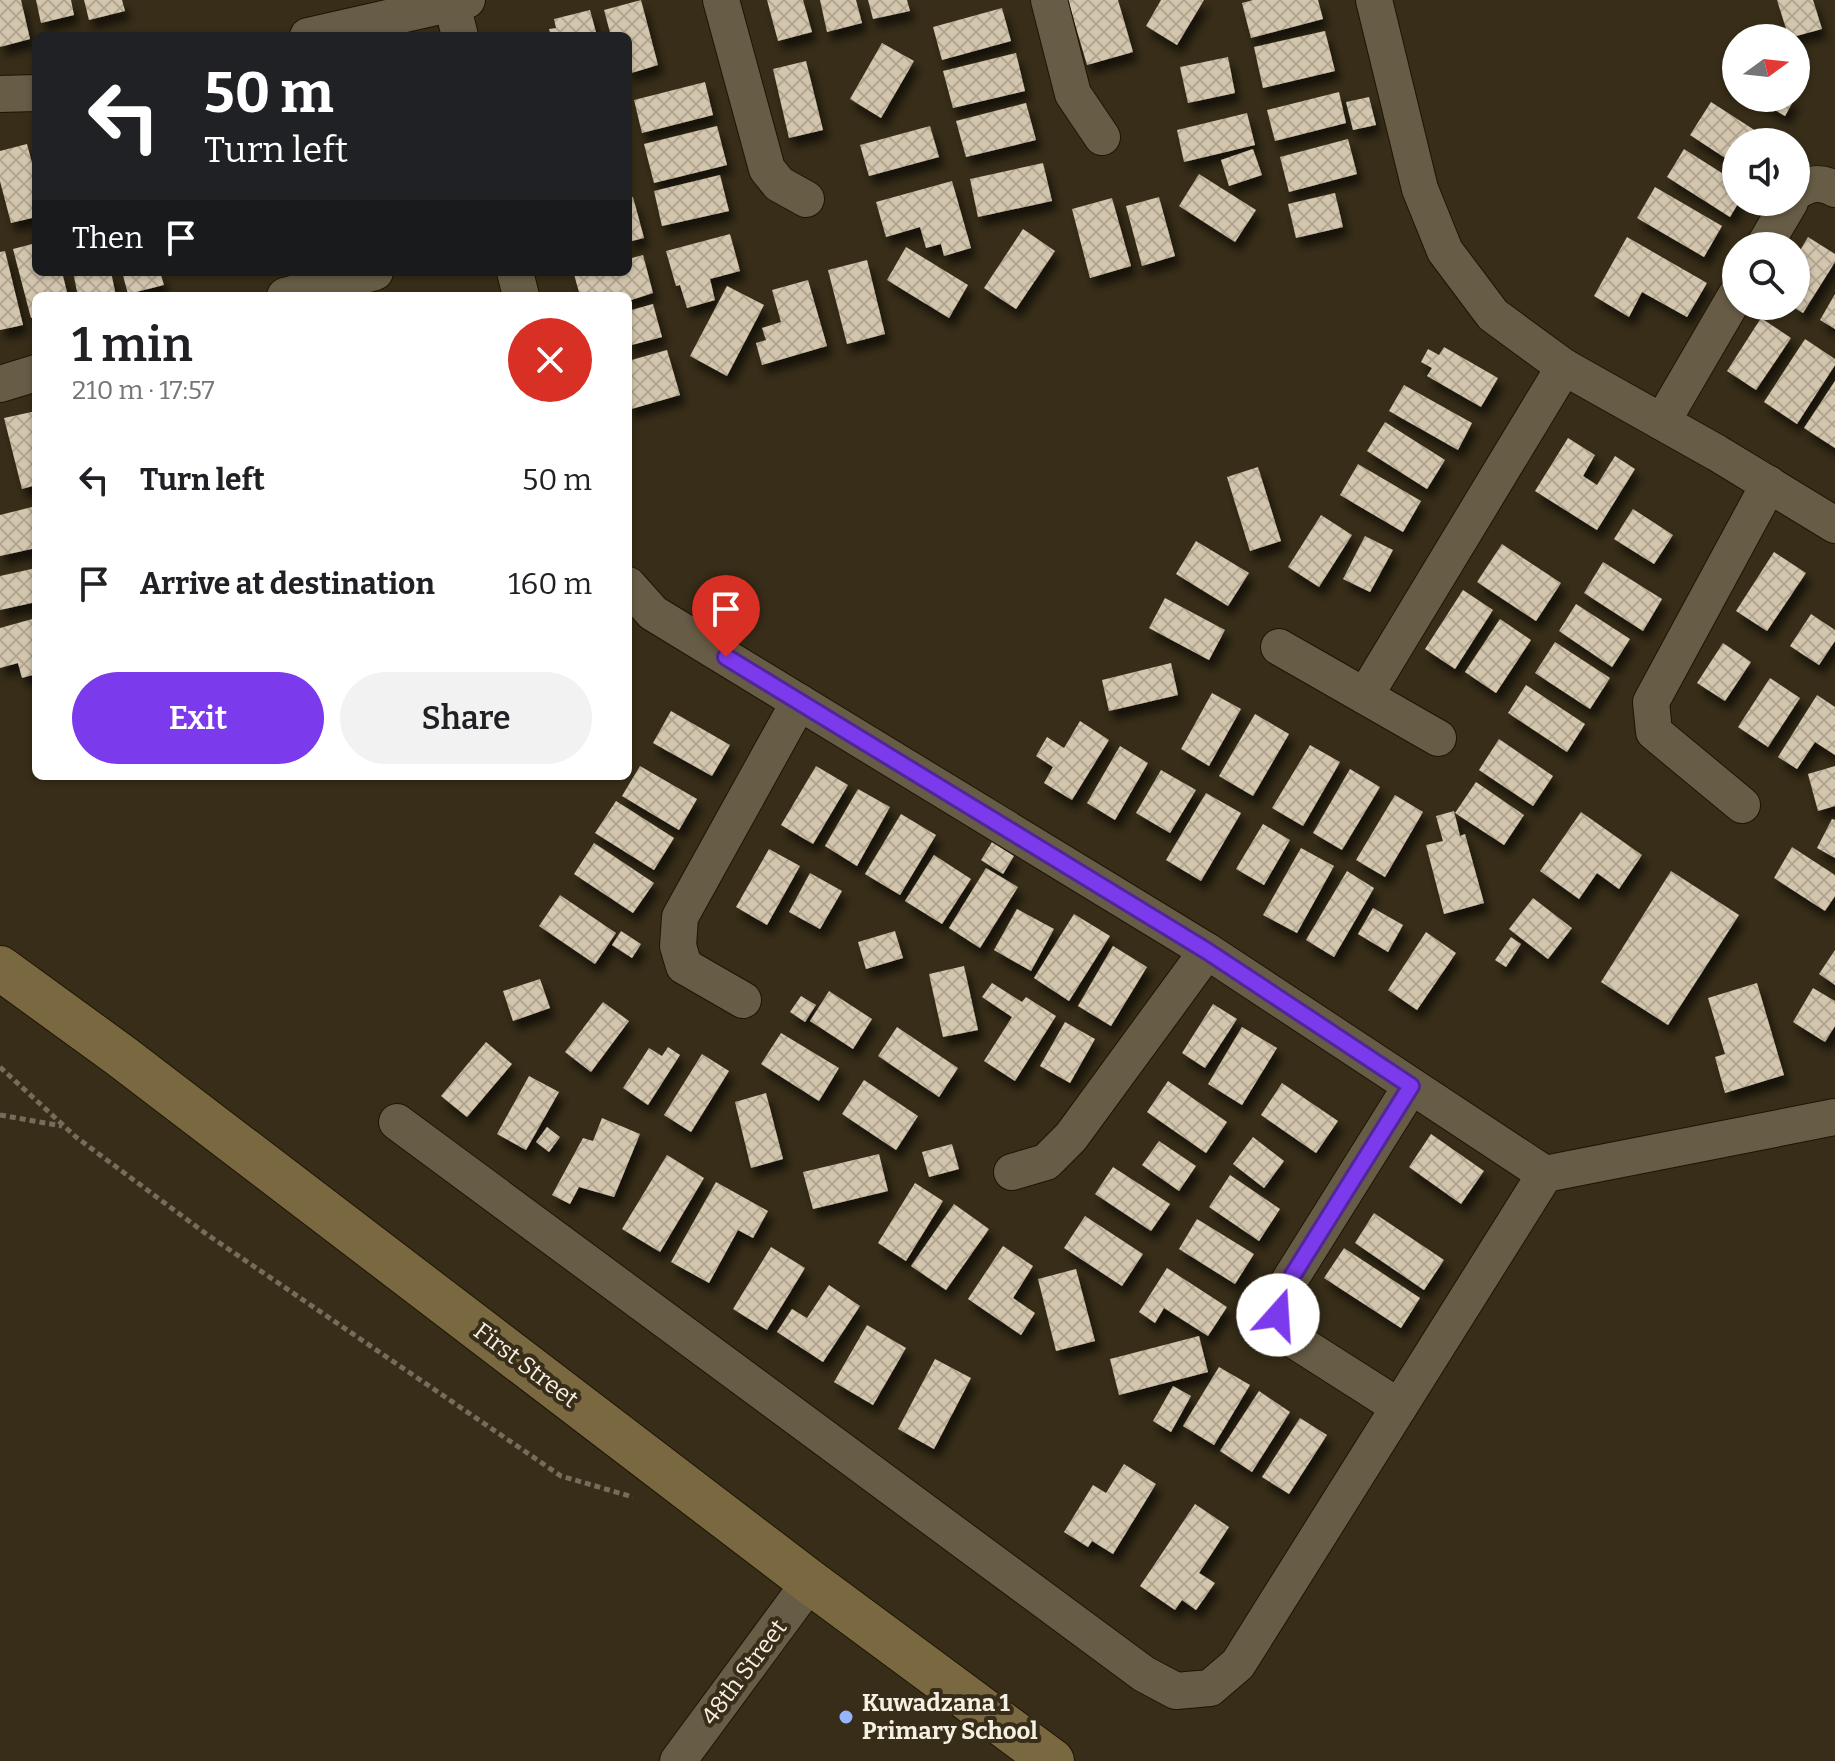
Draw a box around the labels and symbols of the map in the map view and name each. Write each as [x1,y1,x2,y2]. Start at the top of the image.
north arrow [1722,24,1810,112]
pin [692,575,760,657]
position arrow [1236,1273,1320,1357]
street label: First Street [468,1317,584,1413]
street label: 48th Street [695,1614,793,1730]
place label: Kuwadzana 1 Primary School [862,1689,1038,1745]
marker: Kuwadzana 1 Primary School [837,1708,855,1726]

